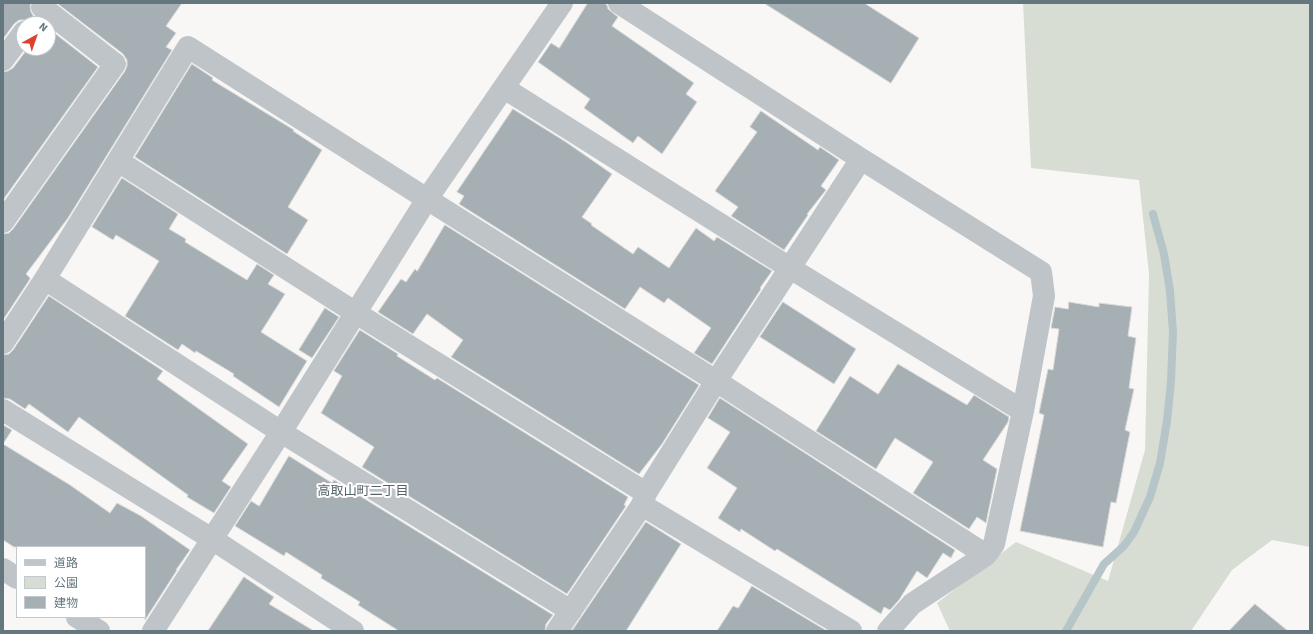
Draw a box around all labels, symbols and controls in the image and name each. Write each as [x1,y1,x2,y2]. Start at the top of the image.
north arrow [16,16,56,56]
text: N [36,19,51,35]
district label: 高取山町二丁目 [318,484,408,500]
legend [16,546,146,618]
text: 道路 [54,555,78,572]
text: 公園 [54,575,78,592]
text: 建物 [54,595,78,612]

